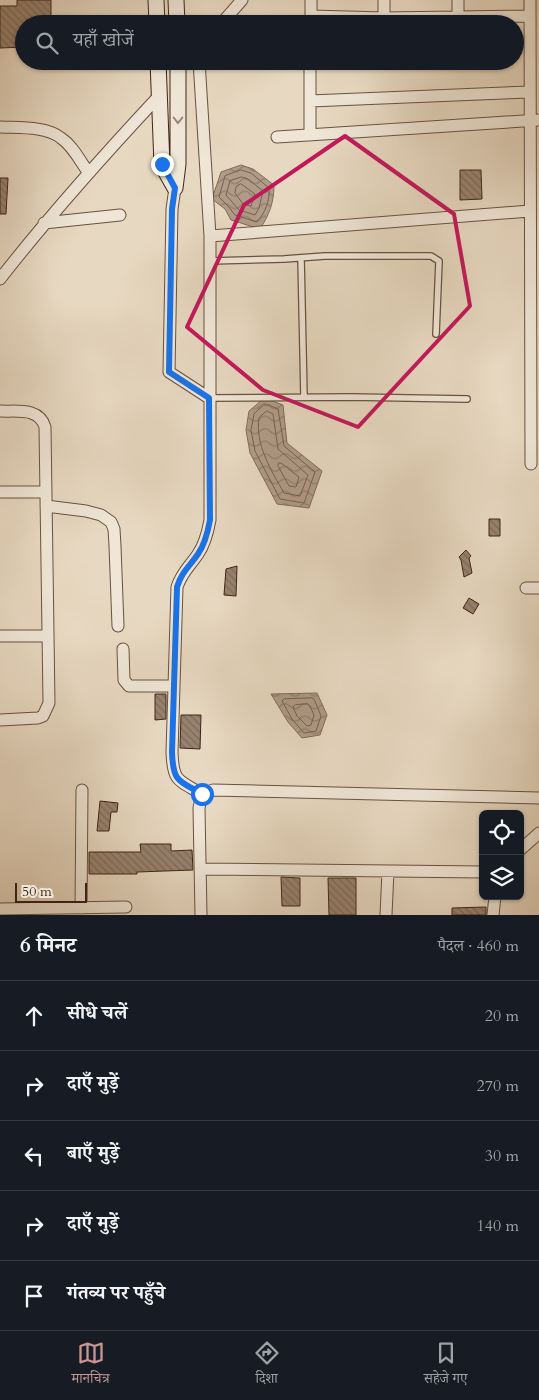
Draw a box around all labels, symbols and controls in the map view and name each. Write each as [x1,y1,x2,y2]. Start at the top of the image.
search box [15,15,524,70]
text: यहाँ खोजें [73,27,134,53]
icon: search [33,29,61,57]
one-way arrow [173,117,183,125]
route end [151,153,174,176]
route start [191,783,214,806]
map controls [479,810,524,900]
button: locate [479,810,524,855]
button: layers [479,855,524,900]
scale bar [15,880,88,903]
text: 50 m [22,882,52,901]
text: 6 मिनट [20,931,76,960]
text: पैदल · 460 m [438,935,519,957]
text: सीधे चलें [67,1000,127,1026]
icon: ahead [20,1002,48,1030]
text: 20 m [485,1005,519,1027]
text: दाएँ मुड़ें [67,1070,119,1096]
icon: right [20,1072,48,1100]
text: 270 m [477,1075,519,1097]
text: बाएँ मुड़ें [67,1140,119,1166]
icon: left [20,1142,48,1170]
text: 30 m [485,1145,519,1167]
text: दाएँ मुड़ें [67,1210,119,1236]
icon: right [20,1212,48,1240]
text: 140 m [477,1215,519,1237]
text: गंतव्य पर पहुँचे [67,1280,165,1306]
icon: arrive [20,1282,48,1310]
tab: मानचित्र [72,1339,110,1392]
tab: दिशा [253,1339,281,1392]
tab: सहेजे गए [424,1339,467,1392]

